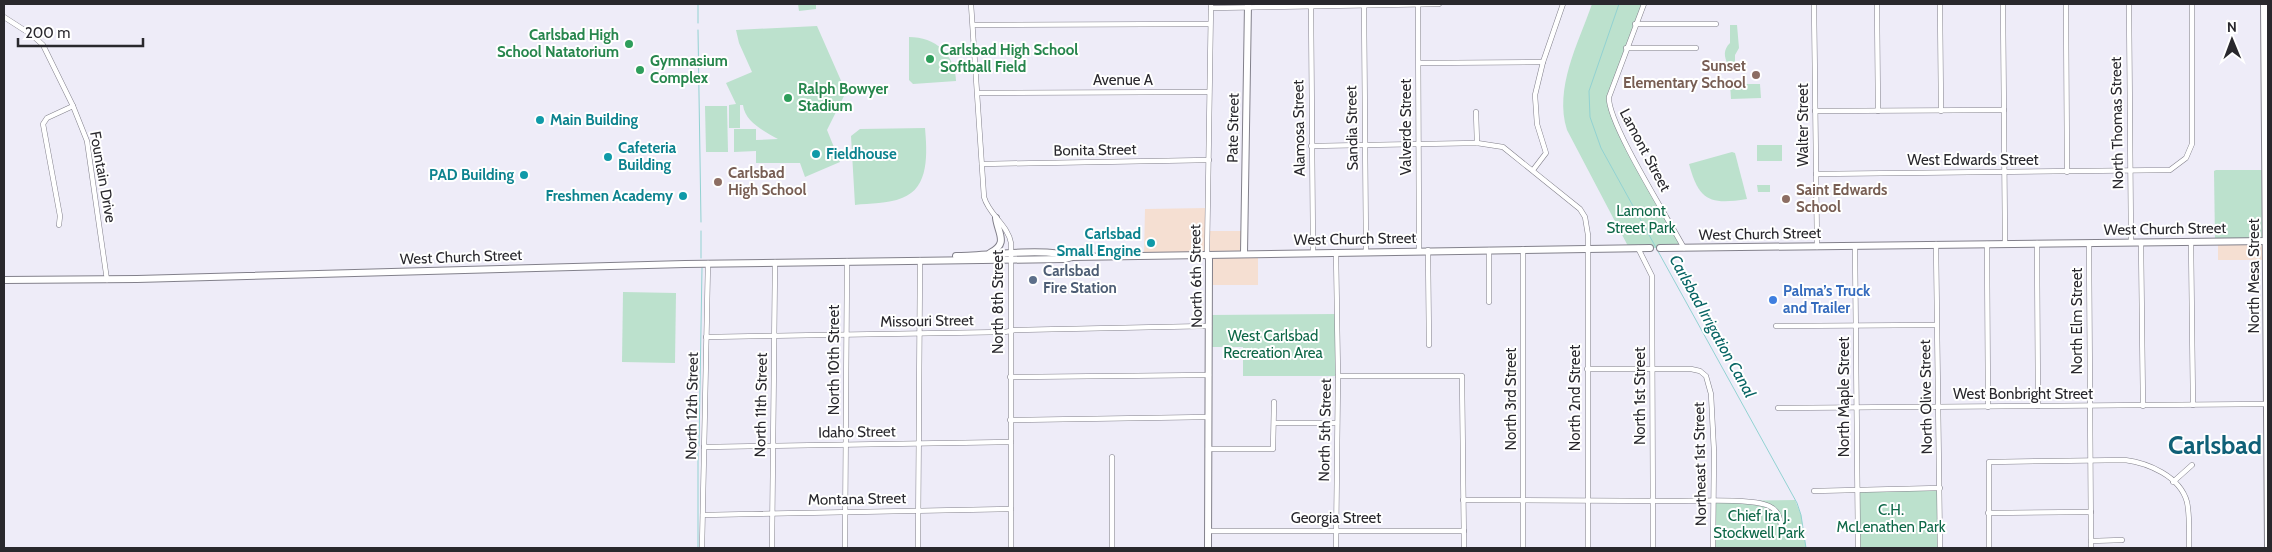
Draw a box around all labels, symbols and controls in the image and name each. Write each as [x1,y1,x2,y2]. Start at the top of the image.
scale bar [18,15,142,47]
north arrow [2207,15,2257,65]
text: N [2227,18,2237,36]
text: 200 m [25,24,70,42]
place label: Carlsbad High School Natatorium [497,26,619,61]
marker: Carlsbad High School Natatorium [623,38,635,50]
place label: Carlsbad High School Softball Field [940,41,1078,76]
place label: Gymnasium Complex [650,52,728,87]
marker: Carlsbad High School Softball Field [924,53,936,65]
place label: Sunset Elementary School [1623,57,1746,92]
street label: North Thomas Street [2107,57,2127,189]
marker: Gymnasium Complex [634,64,646,76]
marker: Sunset Elementary School [1750,69,1762,81]
street label: Avenue A [1093,71,1154,89]
street label: Valverde Street [1397,79,1415,175]
place label: Ralph Bowyer Stadium [798,80,888,115]
street label: Alamosa Street [1289,80,1309,176]
street label: Walter Street [1794,83,1812,167]
street label: Sandia Street [1342,85,1362,171]
marker: Ralph Bowyer Stadium [782,92,794,104]
street label: Pate Street [1223,93,1243,163]
street label: Lamont Street [1616,105,1674,195]
place label: Main Building [550,111,639,129]
marker: Main Building [534,114,546,126]
street label: Fountain Drive [86,130,120,224]
place label: Cafeteria Building [618,139,677,174]
street label: Bonita Street [1053,140,1137,160]
place label: Fieldhouse [826,145,897,163]
marker: Fieldhouse [810,148,822,160]
marker: Cafeteria Building [602,151,614,163]
street label: West Edwards Street [1907,151,2039,169]
place label: Carlsbad High School [728,164,806,199]
place label: PAD Building [429,166,514,184]
marker: PAD Building [518,169,530,181]
marker: Carlsbad High School [712,176,724,188]
place label: Saint Edwards School [1796,181,1887,216]
place label: Freshmen Academy [545,187,674,205]
marker: Freshmen Academy [677,190,689,202]
marker: Saint Edwards School [1780,193,1792,205]
park label: Lamont Street Park [1607,202,1676,237]
street label: West Church Street [2104,219,2226,239]
street label: North Mesa Street [2245,219,2263,333]
street label: North 6th Street [1186,224,1206,328]
street label: West Church Street [1699,224,1821,244]
place label: Carlsbad Small Engine [1056,225,1141,260]
street label: West Church Street [1294,229,1416,249]
marker: Carlsbad Small Engine [1145,237,1157,249]
street label: West Church Street [399,246,523,268]
street label: North 8th Street [989,250,1007,354]
water label: Carlsbad Irrigation Canal [1665,252,1760,401]
place label: Carlsbad Fire Station [1043,262,1117,297]
street label: North Elm Street [2068,268,2086,374]
marker: Carlsbad Fire Station [1027,274,1039,286]
place label: Palma’s Truck and Trailer [1783,282,1871,317]
marker: Palma’s Truck and Trailer [1767,294,1779,306]
street label: North 10th Street [825,305,843,415]
street label: Missouri Street [880,311,974,331]
park label: West Carlsbad Recreation Area [1223,327,1324,362]
street label: North Maple Street [1835,337,1853,457]
street label: North Olive Street [1916,339,1936,455]
street label: North 2nd Street [1566,345,1584,451]
street label: North 1st Street [1631,347,1649,445]
street label: North 3rd Street [1502,348,1520,450]
street label: North 12th Street [682,352,702,460]
street label: North 11th Street [751,352,771,458]
street label: North 5th Street [1315,378,1335,482]
street label: West Bonbright Street [1953,385,2093,403]
street label: Northeast 1st Street [1690,402,1710,526]
street label: Idaho Street [818,422,896,442]
district label: Carlsbad [2168,430,2262,460]
street label: Montana Street [808,489,906,509]
park label: C.H. McLenathen Park [1837,501,1946,536]
park label: Chief Ira J. Stockwell Park [1713,507,1805,542]
street label: Georgia Street [1291,509,1381,527]

